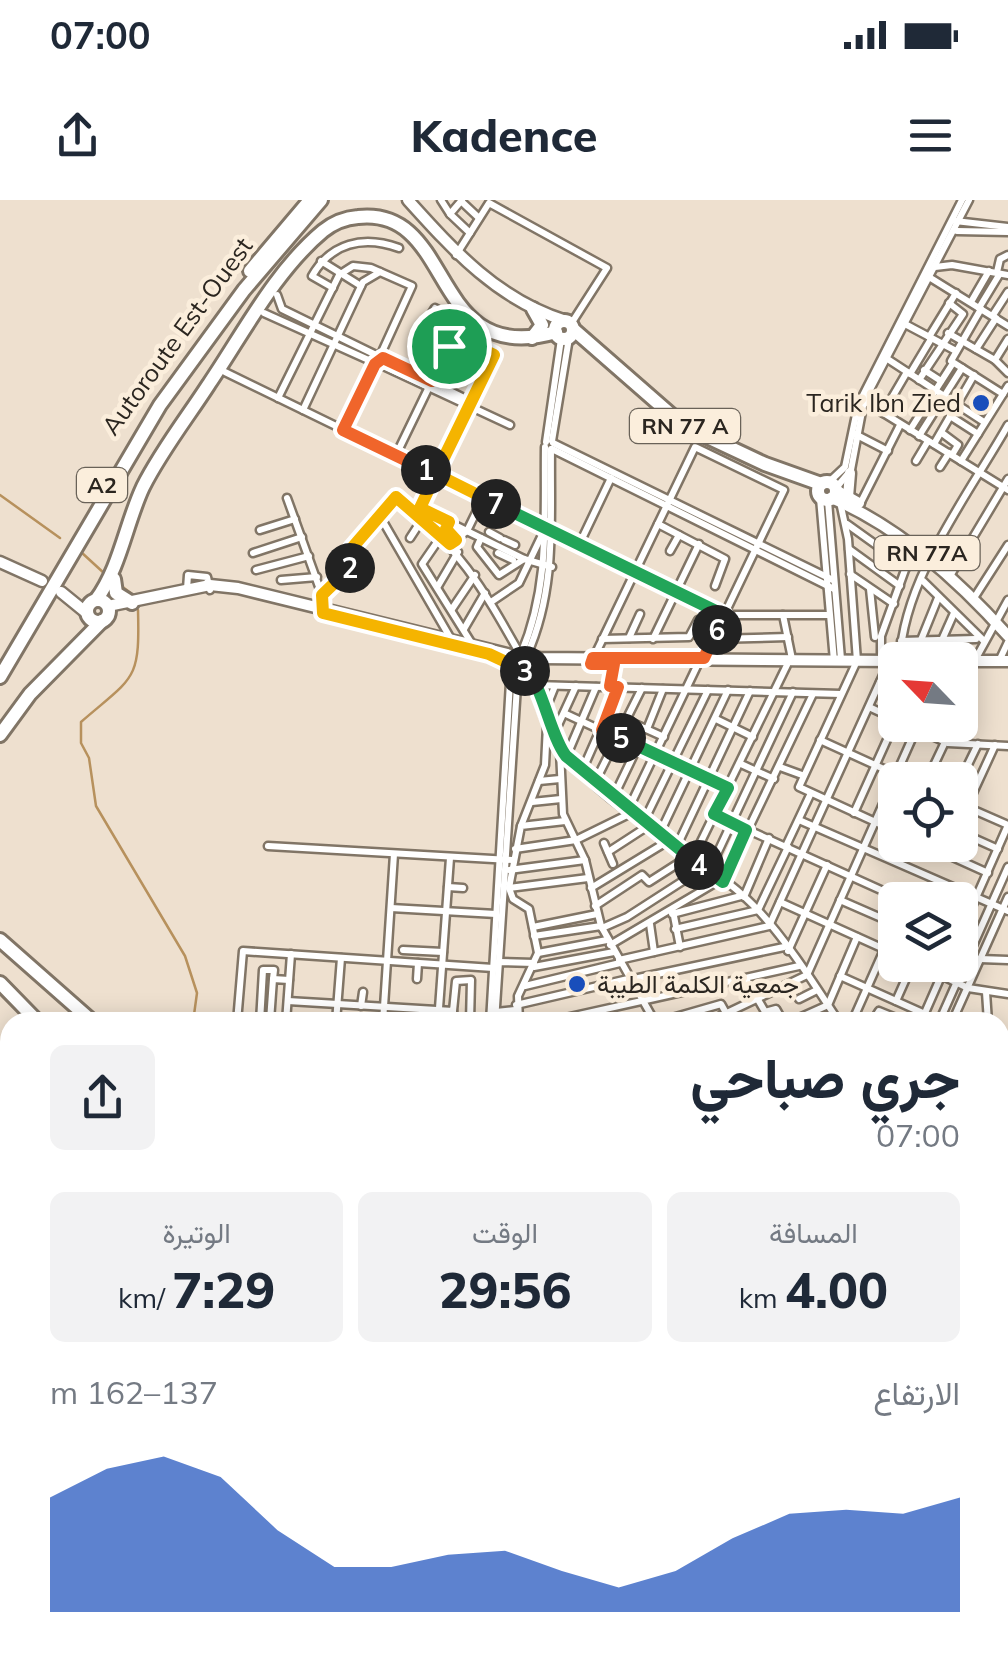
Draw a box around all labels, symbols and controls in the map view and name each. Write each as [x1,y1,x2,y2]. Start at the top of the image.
text: 07:00 [50,11,151,59]
text: Kadence [410,107,598,163]
icon: share [50,108,105,163]
icon: menu [903,108,958,163]
street label: Autoroute Est-Ouest [95,231,259,440]
pin [407,304,492,389]
icon: arrive [422,319,477,374]
place label: Tarik Ibn Zied [806,387,961,418]
marker: Tarik Ibn Zied [970,392,992,414]
road number: RN 77 A [630,409,740,443]
pin: 1 [401,445,451,495]
text: 1 [418,452,434,487]
road number: A2 [77,468,127,502]
pin: 7 [471,479,521,529]
text: 7 [488,486,504,521]
road number: RN 77A [874,536,980,570]
pin: 2 [325,543,375,593]
text: 2 [342,550,358,585]
pin: 6 [692,605,742,655]
text: 6 [709,612,725,647]
north arrow [878,642,978,742]
map controls [878,642,978,982]
pin: 3 [500,646,550,696]
text: 3 [517,653,533,688]
pin: 5 [596,713,646,763]
text: 5 [613,720,629,755]
button: locate [878,762,978,862]
pin: 4 [674,840,724,890]
text: 4 [691,847,707,882]
button: layers [878,882,978,982]
place label: جمعية الكلمة الطيبة [597,968,799,999]
marker: جمعية الكلمة الطيبة [566,973,588,995]
text: جري صباحي [690,1043,960,1112]
button: share [50,1045,155,1150]
text: 07:00 [876,1115,960,1155]
text: الوتيرة [162,1215,231,1250]
text: الوقت [472,1215,538,1250]
text: المسافة [769,1215,858,1250]
text: 7:29 [172,1258,275,1321]
text: 29:56 [439,1258,572,1321]
text: 4.00 [785,1258,888,1321]
text: /km [118,1280,172,1315]
text: km [739,1280,785,1315]
text: 137–162 m [50,1372,218,1412]
text: الارتفاع [873,1373,960,1413]

